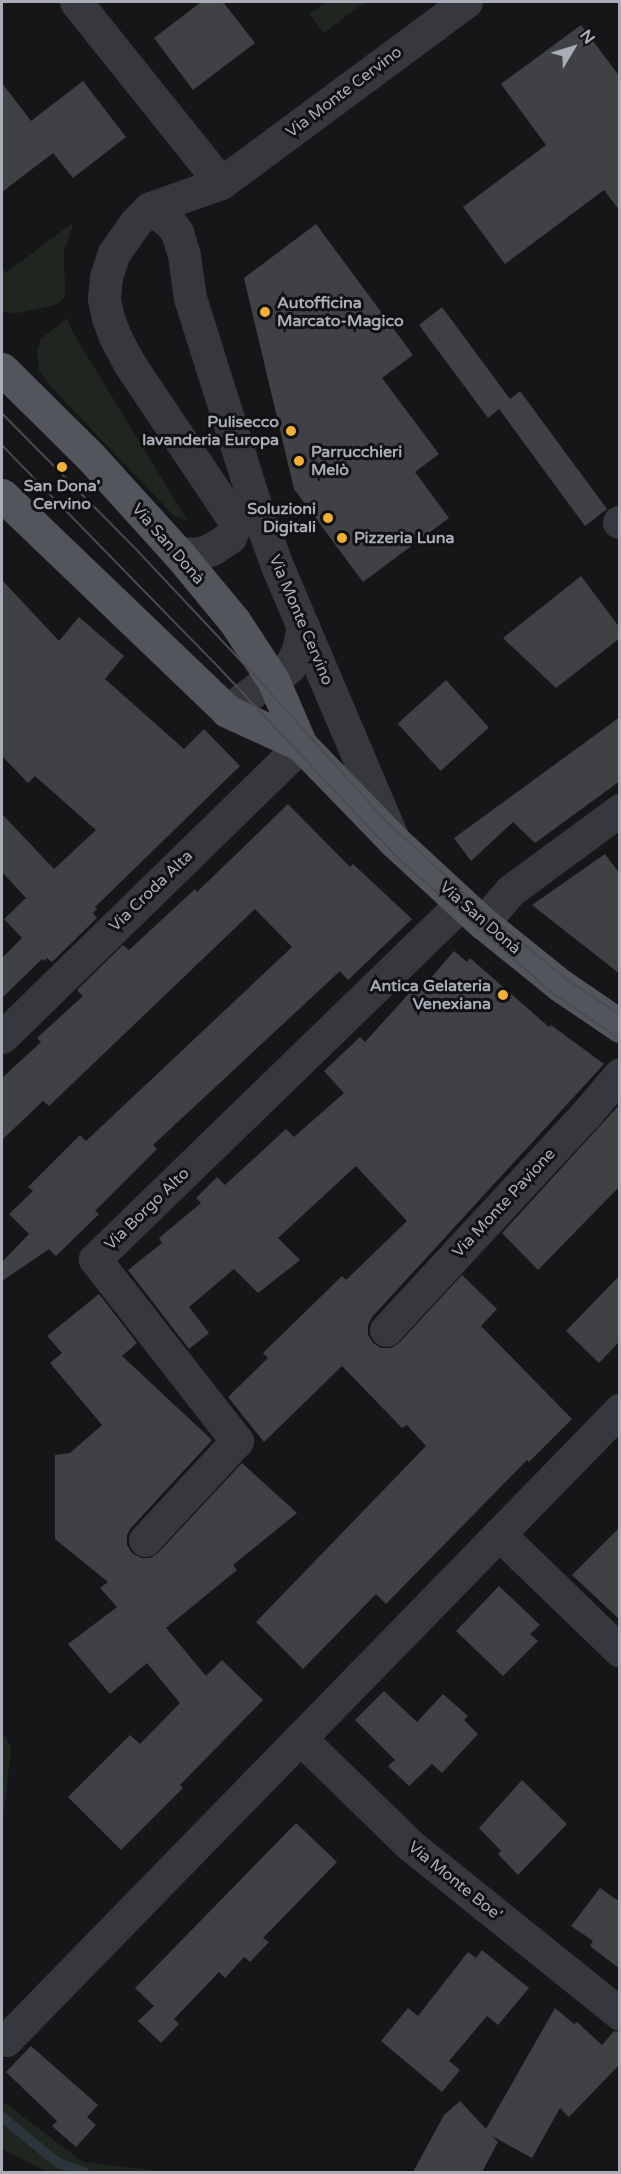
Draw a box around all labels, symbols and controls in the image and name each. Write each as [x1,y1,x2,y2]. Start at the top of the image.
north arrow [543,18,603,78]
text: N [575,26,599,48]
street label: Via Monte Cervino [282,42,406,142]
place label: Autofficina Marcato-Magico [277,293,404,331]
marker: Autofficina Marcato-Magico [258,305,272,319]
place label: Pulisecco lavanderia Europa [142,412,279,450]
marker: Pulisecco lavanderia Europa [284,424,298,438]
place label: Parrucchieri Melò [311,442,402,480]
marker: Parrucchieri Melò [292,454,306,468]
marker: San Dona' Cervino [55,460,69,474]
place label: San Dona' Cervino [24,476,100,514]
place label: Soluzioni Digitali [247,499,316,537]
street label: Via San Donà [128,500,208,588]
marker: Soluzioni Digitali [321,511,335,525]
place label: Pizzeria Luna [354,528,455,548]
marker: Pizzeria Luna [335,531,349,545]
street label: Via Monte Cervino [265,552,337,688]
street label: Via Croda Alta [105,846,197,936]
street label: Via San Donà [436,878,524,958]
place label: Antica Gelateria Venexiana [370,976,491,1014]
marker: Antica Gelateria Venexiana [496,988,510,1002]
street label: Via Monte Pavione [449,1145,559,1261]
street label: Via Borgo Alto [101,1164,193,1254]
street label: Via Monte Boe' [404,1837,506,1925]

